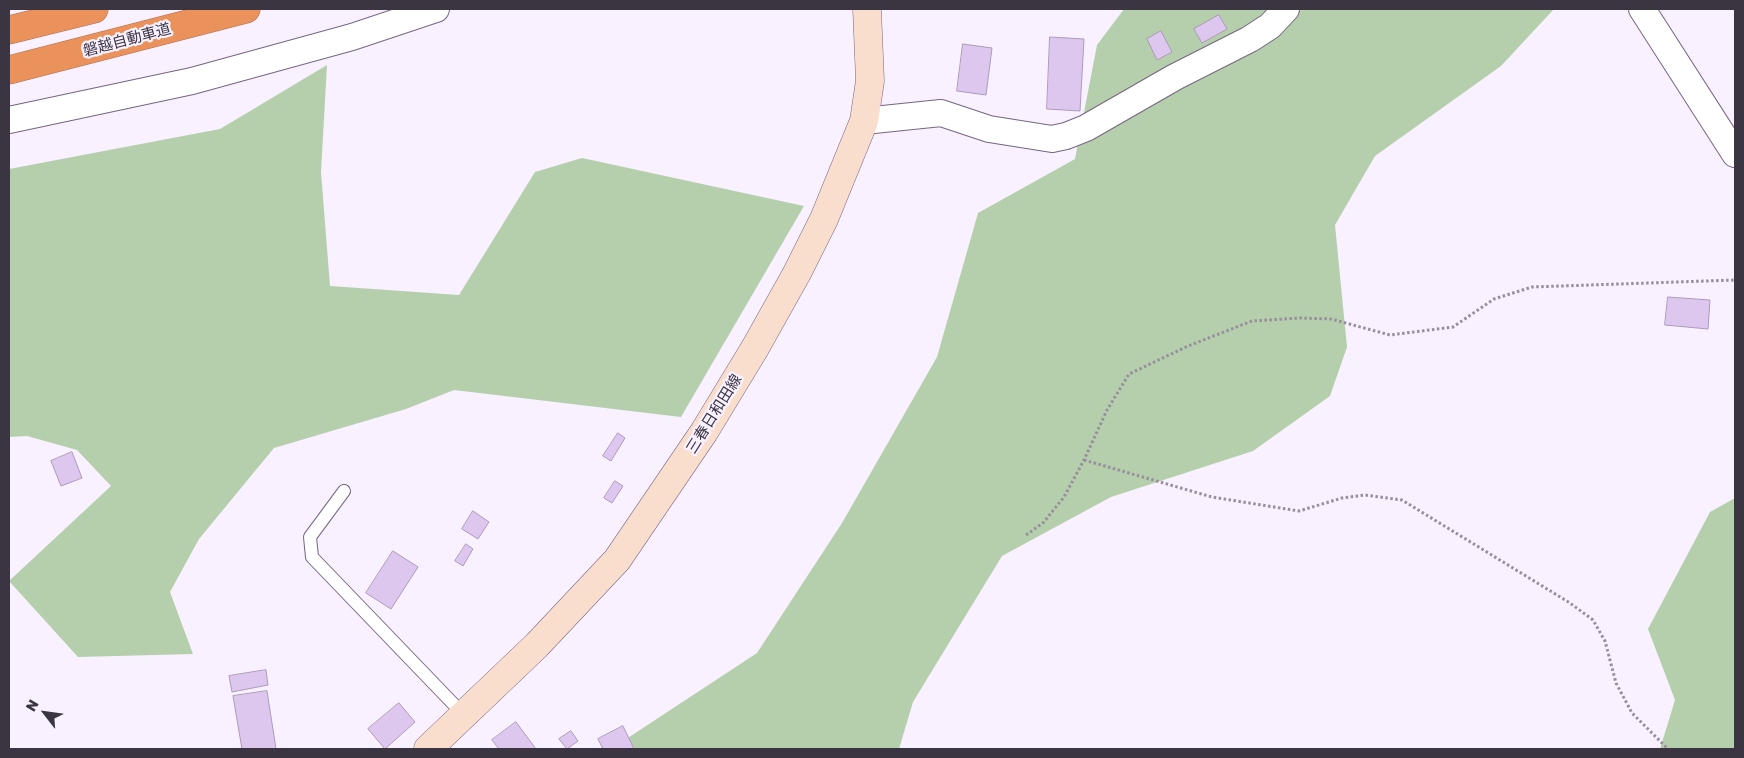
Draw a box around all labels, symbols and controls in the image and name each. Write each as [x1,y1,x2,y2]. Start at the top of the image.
street label: 磐越自動車道 [81,20,173,60]
street label: 三春日和田線 [683,371,745,457]
north arrow [20,688,70,738]
text: N [22,696,42,714]

